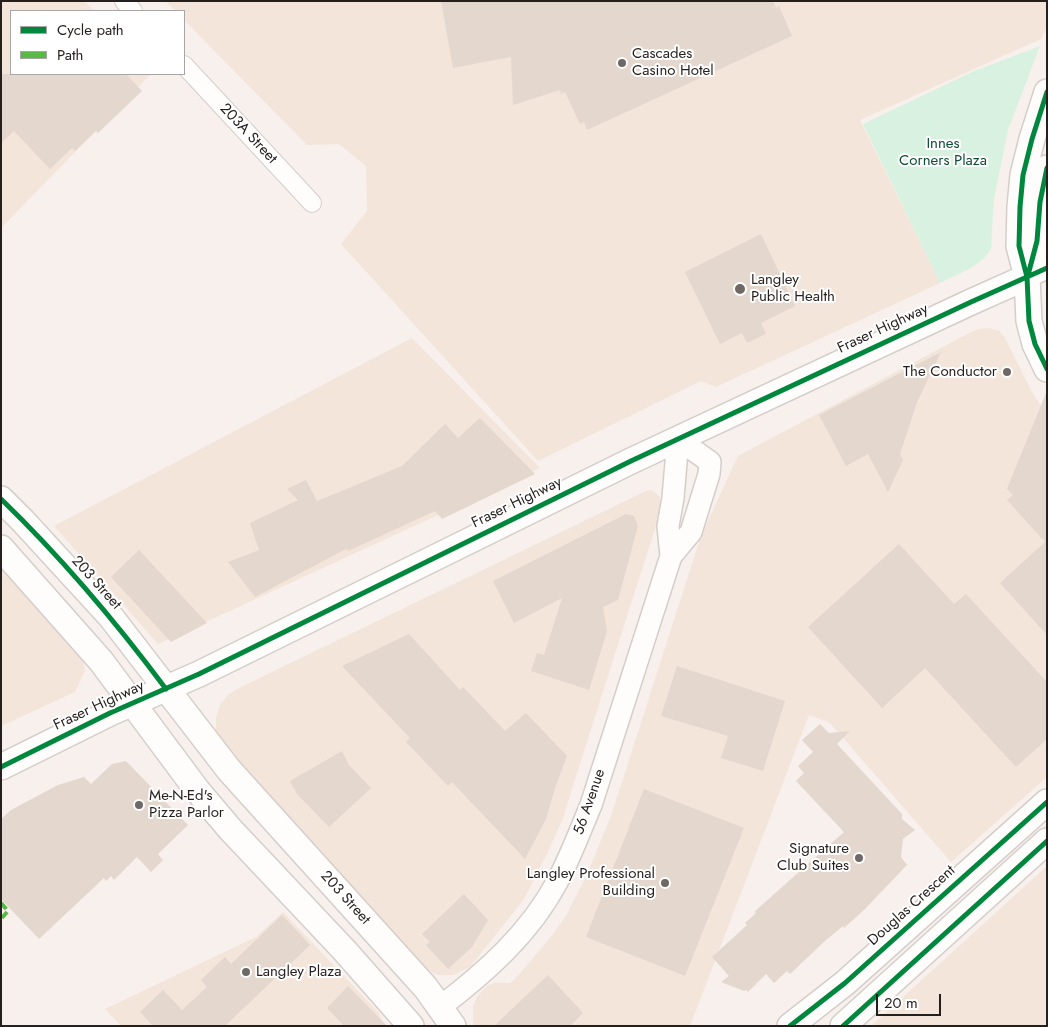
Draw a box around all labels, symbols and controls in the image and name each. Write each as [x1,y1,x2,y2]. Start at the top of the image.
legend [10,10,185,75]
text: Cycle path [57,19,124,41]
text: Path [57,44,83,66]
place label: Cascades Casino Hotel [632,45,714,80]
marker: Cascades Casino Hotel [616,57,628,69]
street label: 203A Street [216,100,280,168]
park label: Innes Corners Plaza [899,135,987,170]
place label: Langley Public Health [751,271,835,306]
marker: Langley Public Health [733,282,747,296]
street label: Fraser Highway [835,300,931,358]
place label: The Conductor [903,363,997,381]
marker: The Conductor [1001,366,1013,378]
street label: Fraser Highway [469,473,565,533]
street label: 203 Street [67,552,125,614]
street label: Fraser Highway [51,677,147,735]
street label: 56 Avenue [570,767,610,837]
place label: Me-N-Ed's Pizza Parlor [149,787,224,822]
marker: Me-N-Ed's Pizza Parlor [133,799,145,811]
place label: Signature Club Suites [777,840,849,875]
marker: Signature Club Suites [853,852,865,864]
street label: Douglas Crescent [865,862,959,950]
place label: Langley Professional Building [527,865,655,900]
street label: 203 Street [316,867,374,929]
marker: Langley Professional Building [659,877,671,889]
place label: Langley Plaza [256,963,341,981]
marker: Langley Plaza [240,966,252,978]
scale bar [878,984,943,1016]
text: 20 m [884,992,918,1014]

